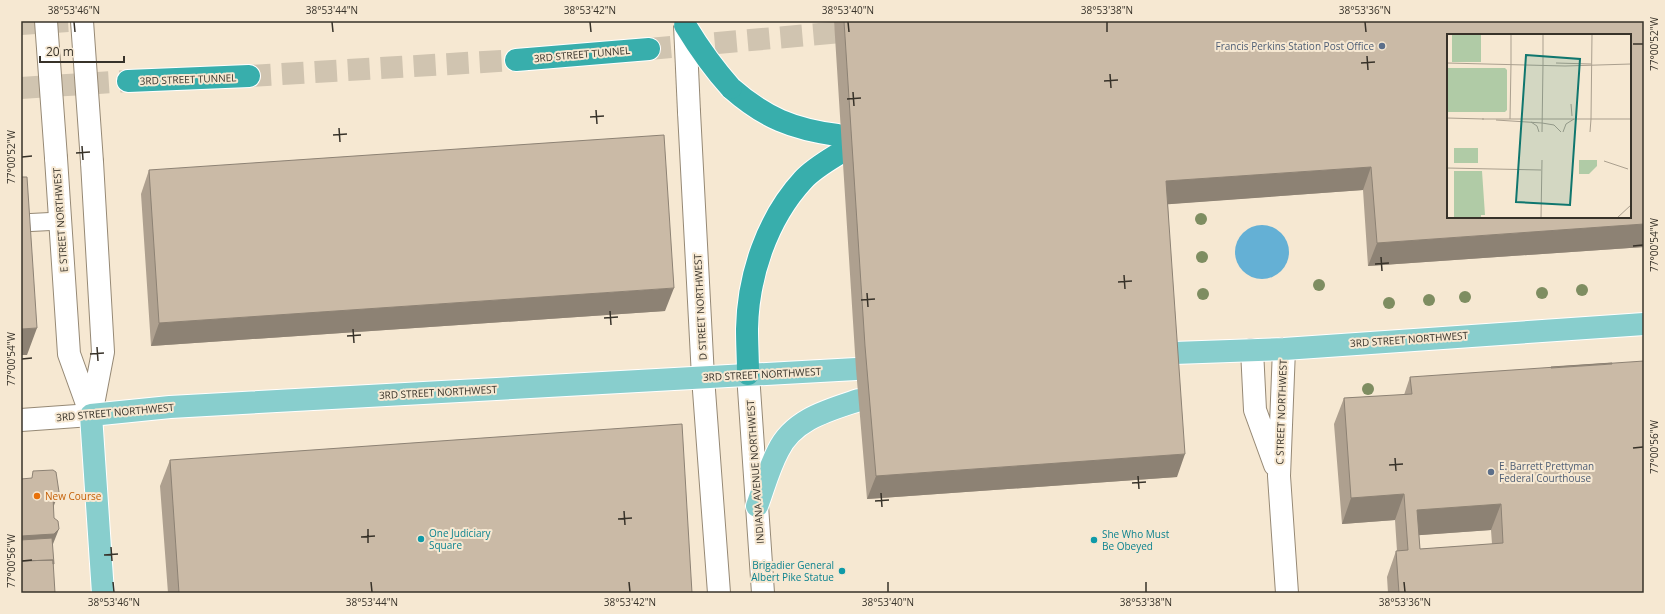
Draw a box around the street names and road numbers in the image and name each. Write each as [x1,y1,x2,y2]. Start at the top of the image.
street label: 3RD STREET TUNNEL [533,43,631,65]
street label: 3RD STREET TUNNEL [139,70,237,88]
street label: E STREET NORTHWEST [49,167,71,273]
street label: D STREET NORTHWEST [690,253,710,360]
street label: 3RD STREET NORTHWEST [1350,328,1469,350]
street label: C STREET NORTHWEST [1272,359,1290,465]
street label: 3RD STREET NORTHWEST [703,364,822,384]
street label: 3RD STREET NORTHWEST [379,382,498,402]
street label: INDIANA AVENUE NORTHWEST [743,399,767,544]
street label: 3RD STREET NORTHWEST [55,400,175,424]

